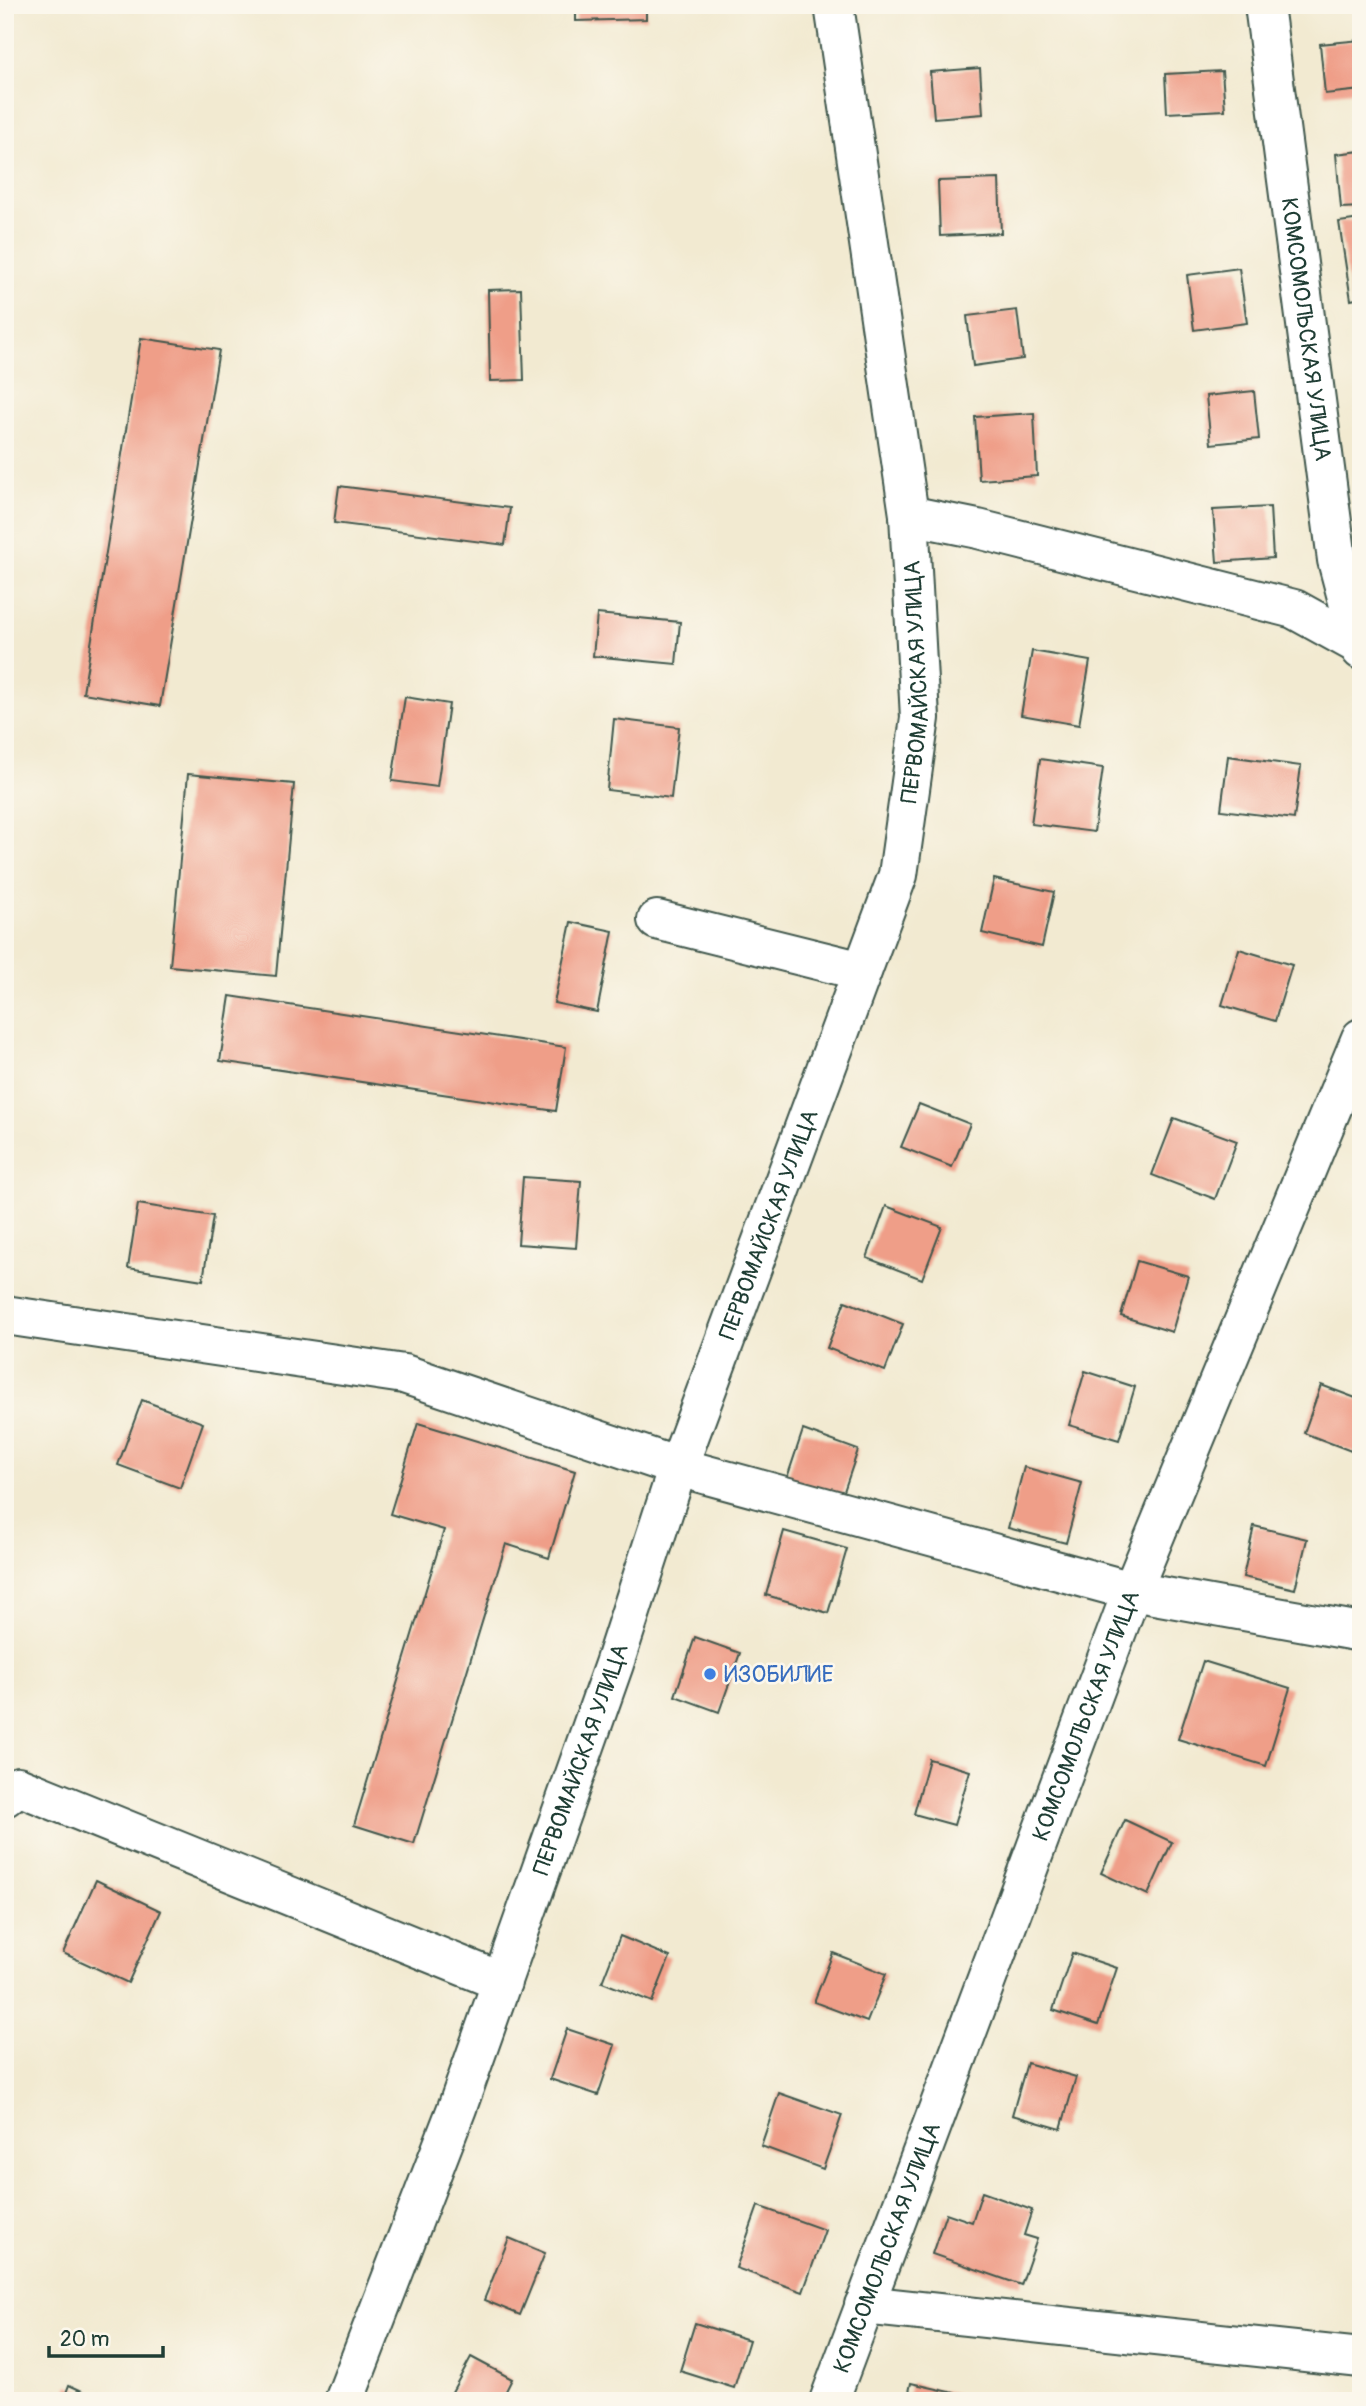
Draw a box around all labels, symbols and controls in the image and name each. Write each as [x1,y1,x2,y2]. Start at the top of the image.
street label: КОМСОМОЛЬСКАЯ УЛИЦА [1274,196,1338,463]
street label: ПЕРВОМАЙСКАЯ УЛИЦА [894,560,935,805]
street label: ПЕРВОМАЙСКАЯ УЛИЦА [713,1105,825,1344]
street label: КОМСОМОЛЬСКАЯ УЛИЦА [1026,1586,1146,1845]
street label: ПЕРВОМАЙСКАЯ УЛИЦА [527,1640,635,1879]
place label: ИЗОБИЛИЕ [724,1660,833,1689]
marker: ИЗОБИЛИЕ [702,1666,718,1682]
street label: КОМСОМОЛЬСКАЯ УЛИЦА [827,2118,947,2377]
scale bar [49,2315,163,2359]
text: 20 m [60,2326,109,2353]

